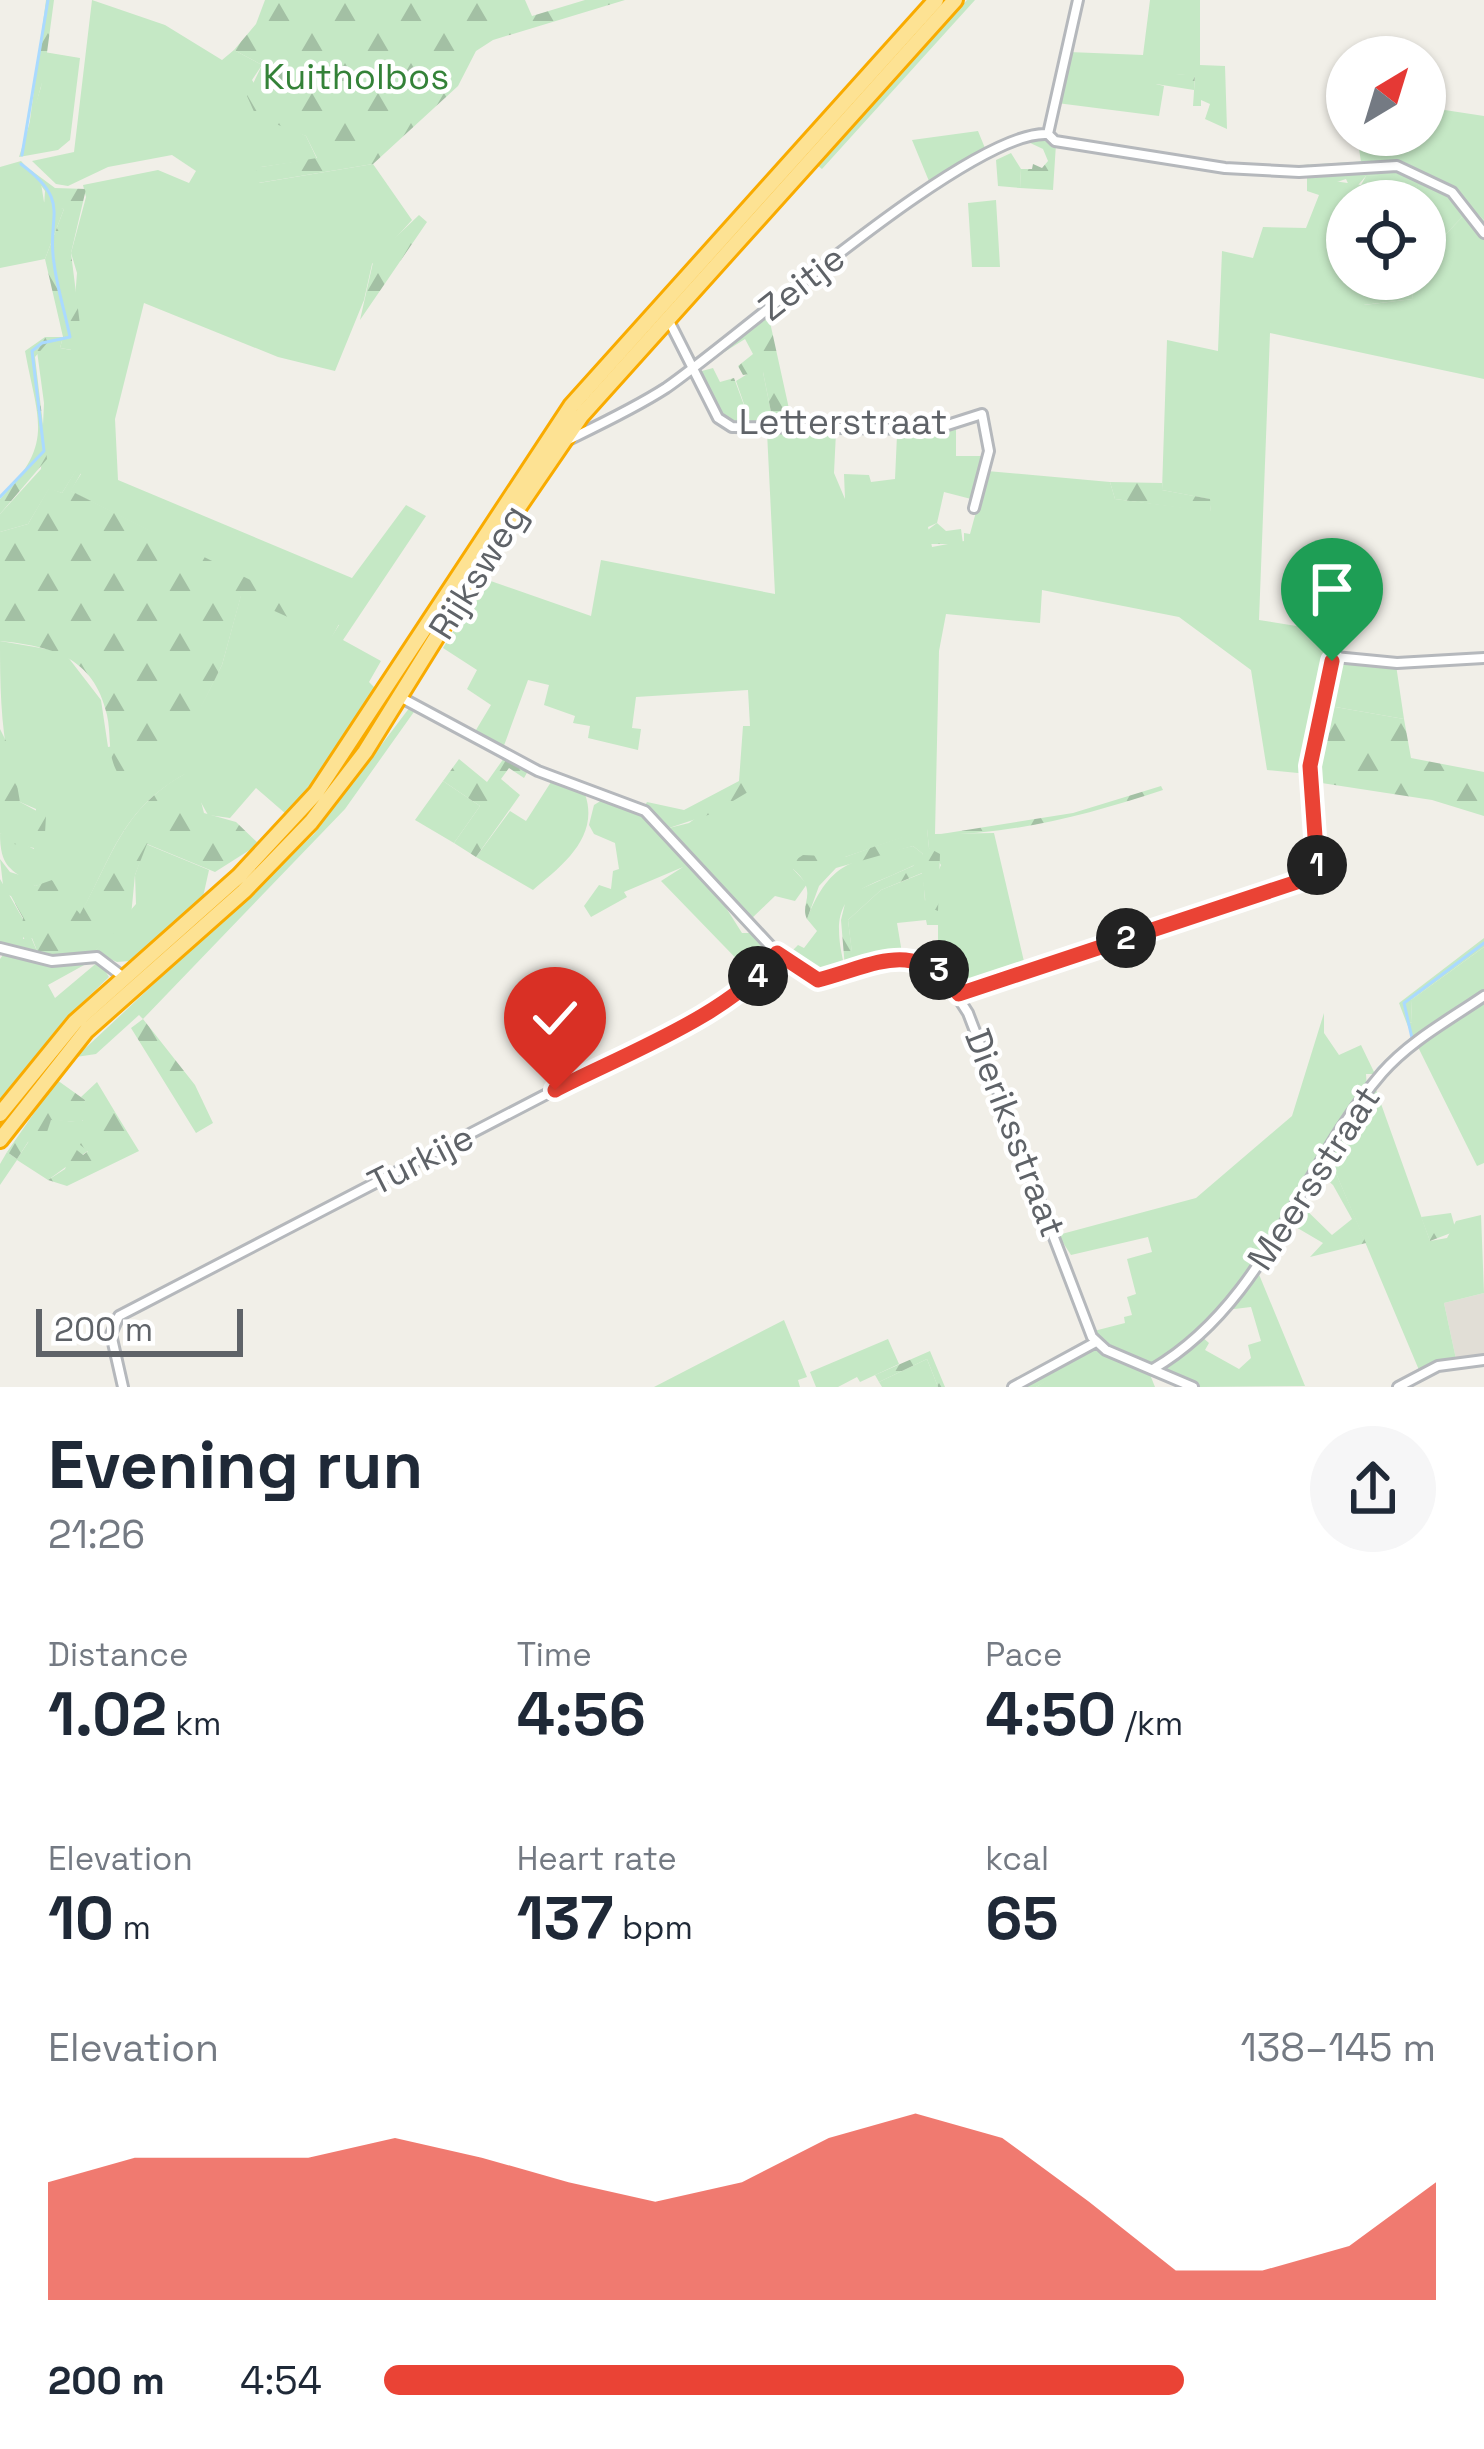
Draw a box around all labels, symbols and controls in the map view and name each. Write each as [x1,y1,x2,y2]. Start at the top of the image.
north arrow [1326,36,1446,156]
map controls [1326,36,1446,300]
park label: Kuitholbos [263,54,449,100]
button: locate [1326,180,1446,300]
street label: Zeitje [750,235,854,331]
street label: Letterstraat [739,399,947,445]
street label: Rijksweg [419,496,537,648]
pin [1281,538,1383,661]
icon: arrive [1299,556,1365,622]
pin: 1 [1287,835,1347,895]
text: 1 [1310,844,1324,886]
pin: 2 [1096,908,1156,968]
text: 2 [1116,917,1136,959]
pin: 3 [909,940,969,1000]
pin: 4 [728,946,788,1006]
text: 3 [929,949,949,991]
text: 4 [748,955,769,997]
pin [504,967,606,1090]
icon: check [522,985,588,1051]
street label: Dieriksstraat [954,1022,1076,1244]
street label: Meersstraat [1237,1077,1391,1279]
street label: Turkije [360,1114,482,1206]
scale bar [36,1303,243,1356]
text: 200 m [54,1309,153,1351]
text: Evening run [48,1423,423,1507]
button: share [1310,1426,1436,1552]
text: 21:26 [48,1510,145,1559]
text: Distance [48,1634,189,1676]
text: Time [517,1634,592,1676]
text: Pace [985,1634,1063,1676]
text: 1.02 [48,1676,167,1753]
text: 4:56 [517,1676,646,1753]
text: 4:50 [985,1676,1116,1753]
text: km [167,1703,221,1745]
text: /km [1116,1703,1183,1745]
text: Elevation [48,1838,193,1880]
text: Heart rate [517,1838,677,1880]
text: kcal [985,1838,1049,1880]
text: 10 [48,1880,114,1957]
text: 137 [517,1880,614,1957]
text: 65 [985,1880,1058,1957]
text: m [114,1907,151,1949]
text: bpm [614,1907,693,1949]
text: Elevation [48,2023,219,2072]
text: 138–145 m [1241,2023,1436,2072]
text: 200 m [48,2356,165,2405]
text: 4:54 [240,2356,322,2405]

